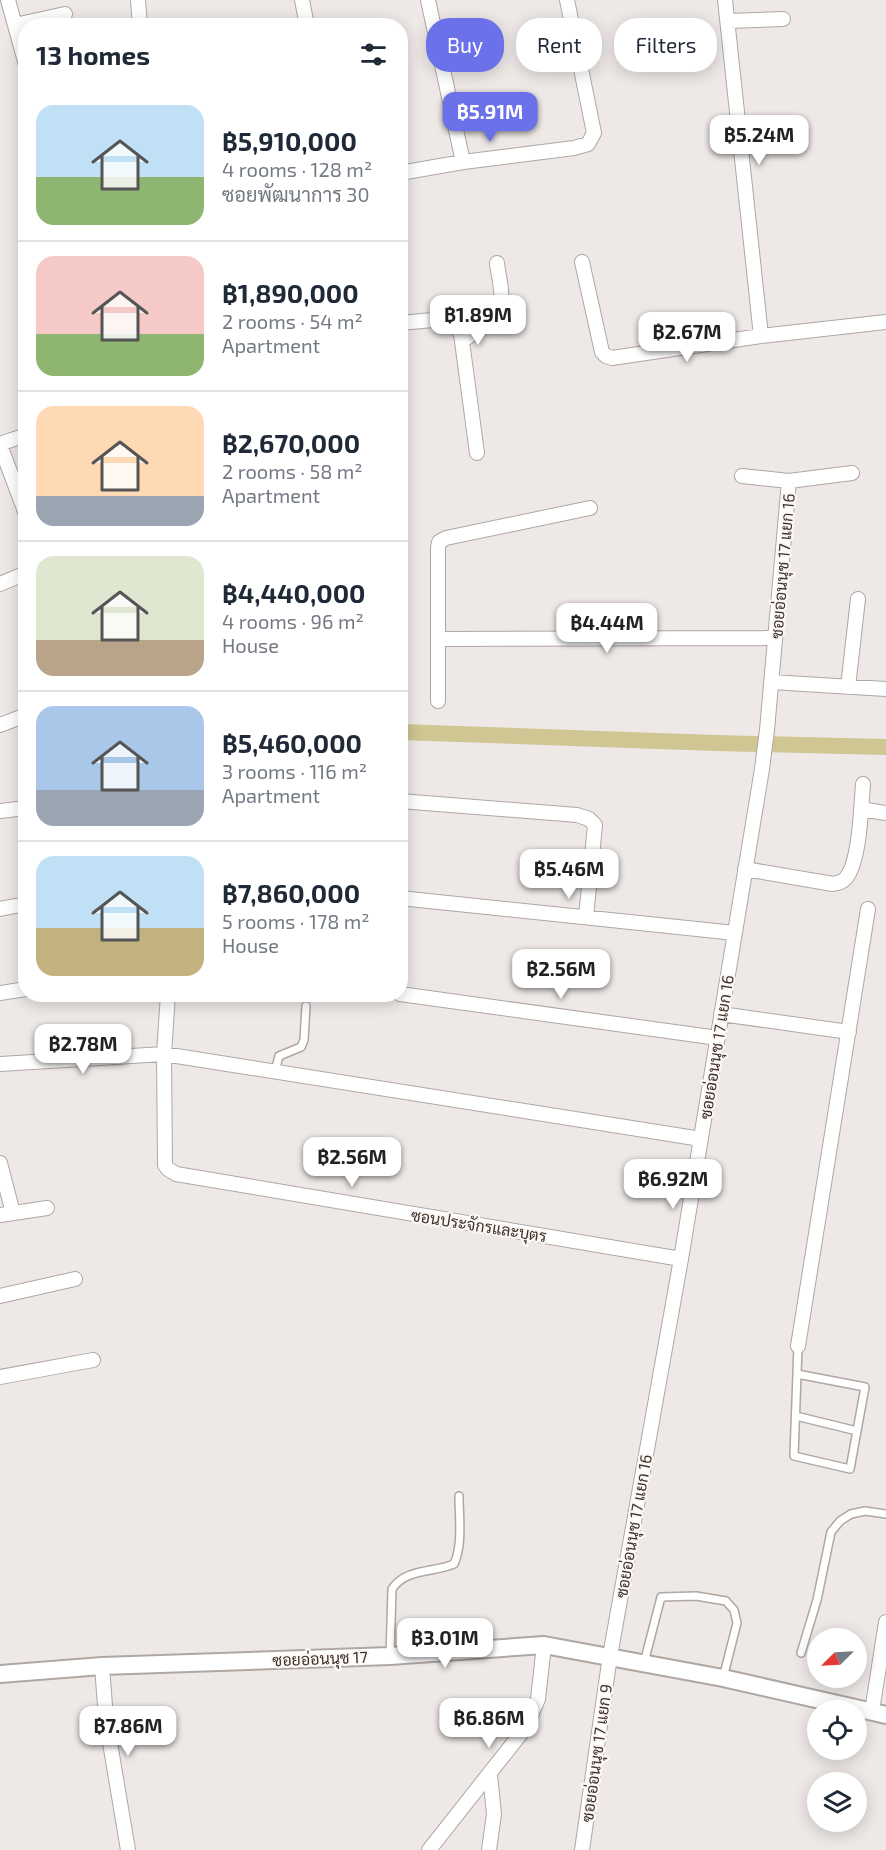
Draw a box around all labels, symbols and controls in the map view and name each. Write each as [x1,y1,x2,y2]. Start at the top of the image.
chip: Buy [426,18,504,72]
chip: Rent [516,18,602,72]
chip: Filters [614,18,717,72]
icon: filters [357,38,390,71]
text: 13 homes [36,39,150,70]
pin: ฿5.91M [441,92,539,143]
text: ฿5.91M [457,99,523,123]
pin: ฿5.24M [710,115,808,166]
text: ฿5.24M [724,122,794,146]
text: ฿5,910,000 [222,125,357,156]
icon: home [84,129,156,201]
text: 4 rooms · 128 m² [222,157,372,181]
text: ซอยพัฒนาการ 30 [222,182,370,206]
text: ฿1,890,000 [222,277,359,308]
icon: home [84,280,156,352]
pin: ฿1.89M [429,295,527,346]
text: ฿1.89M [444,302,512,326]
text: 2 rooms · 54 m² [222,309,363,333]
pin: ฿2.67M [638,312,736,363]
text: ฿2.67M [652,319,722,343]
text: Apartment [222,333,320,357]
text: ฿2,670,000 [222,427,360,458]
icon: home [84,430,156,502]
text: 2 rooms · 58 m² [222,459,363,483]
text: Apartment [222,483,320,507]
street label: ซอยอ่อนนุช 17 แยก 16 [766,493,801,640]
text: ฿4,440,000 [222,577,365,608]
icon: home [84,580,156,652]
pin: ฿4.44M [558,603,656,654]
text: 4 rooms · 96 m² [222,609,364,633]
text: ฿4.44M [570,610,644,634]
text: House [222,633,279,657]
text: ฿5,460,000 [222,727,362,758]
icon: home [84,730,156,802]
text: 3 rooms · 116 m² [222,759,367,783]
text: Apartment [222,783,320,807]
pin: ฿5.46M [520,849,618,900]
text: ฿5.46M [534,856,604,880]
text: ฿7,860,000 [222,877,360,908]
icon: home [84,880,156,952]
text: 5 rooms · 178 m² [222,909,370,933]
text: House [222,933,279,957]
pin: ฿2.56M [512,949,610,1000]
text: ฿2.56M [526,956,596,980]
street label: ซอยอ่อนนุช 17 แยก 16 [695,974,740,1121]
pin: ฿2.78M [34,1024,132,1075]
text: ฿2.78M [48,1031,118,1055]
pin: ฿2.56M [303,1137,401,1188]
text: ฿2.56M [317,1144,387,1168]
pin: ฿6.92M [624,1159,722,1210]
text: ฿6.92M [638,1166,708,1190]
street label: ซอนประจักรและบุตร [409,1205,548,1248]
street label: ซอยอ่อนนุช 17 แยก 16 [611,1453,658,1600]
pin: ฿3.01M [396,1618,494,1669]
text: ฿3.01M [411,1625,479,1649]
north arrow [807,1628,867,1688]
map controls [807,1628,867,1832]
street label: ซอยอ่อนนุช 17 [272,1647,368,1672]
street label: ซอยอ่อนนุช 17 แยก 9 [577,1683,618,1824]
pin: ฿6.86M [440,1698,538,1749]
button: locate [807,1700,867,1760]
text: ฿6.86M [453,1705,525,1729]
pin: ฿7.86M [79,1706,177,1757]
text: ฿7.86M [93,1713,163,1737]
button: layers [807,1772,867,1832]

